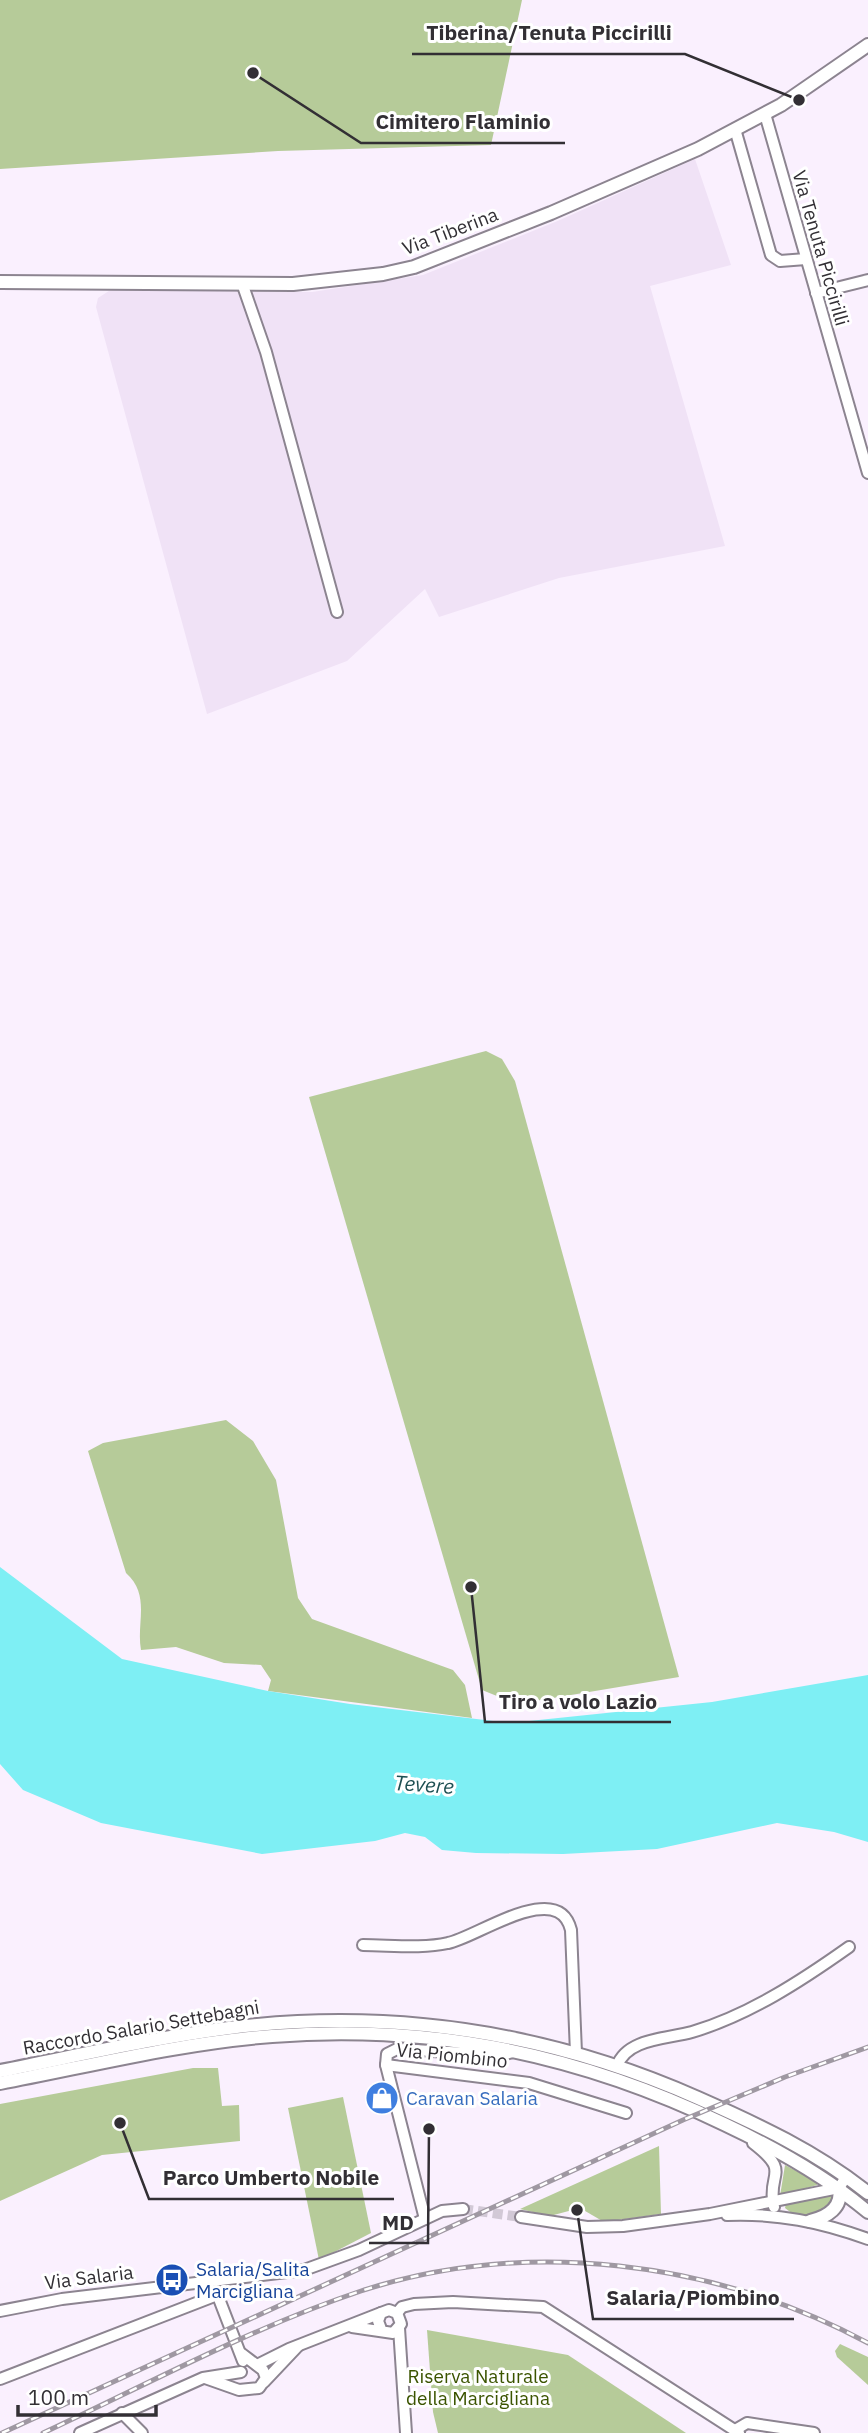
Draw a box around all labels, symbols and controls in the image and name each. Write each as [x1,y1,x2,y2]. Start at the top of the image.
callout: Tiberina/Tenuta Piccirilli [412,12,685,54]
text: Tiberina/Tenuta Piccirilli [426,18,672,46]
callout: Cimitero Flaminio [361,101,565,143]
text: Cimitero Flaminio [375,107,551,135]
street label: Via Tenuta Piccirilli [787,167,855,329]
street label: Via Tiberina [399,202,501,260]
callout: Tiro a volo Lazio [485,1680,671,1722]
text: Tiro a volo Lazio [499,1687,657,1715]
water label: Tevere [393,1768,455,1800]
street label: Raccordo Salario Settebagni [21,1994,261,2060]
street label: Via Piombino [395,2037,509,2073]
shop icon: Caravan Salaria [363,2079,401,2117]
place label: Caravan Salaria [406,2086,538,2110]
callout: Parco Umberto Nobile [149,2157,394,2199]
text: Parco Umberto Nobile [163,2163,379,2191]
callout: MD [369,2201,428,2243]
text: MD [382,2208,414,2236]
place label: Salaria/Salita Marcigliana [196,2257,310,2303]
street label: Via Salaria [43,2260,135,2294]
bus stop icon: Salaria/Salita Marcigliana [153,2261,191,2299]
callout: Salaria/Piombino [593,2277,794,2319]
text: Salaria/Piombino [606,2283,780,2311]
park label: Riserva Naturale della Marcigliana [406,2364,550,2410]
scale bar [18,2374,156,2418]
text: 100 m [28,2383,89,2411]

